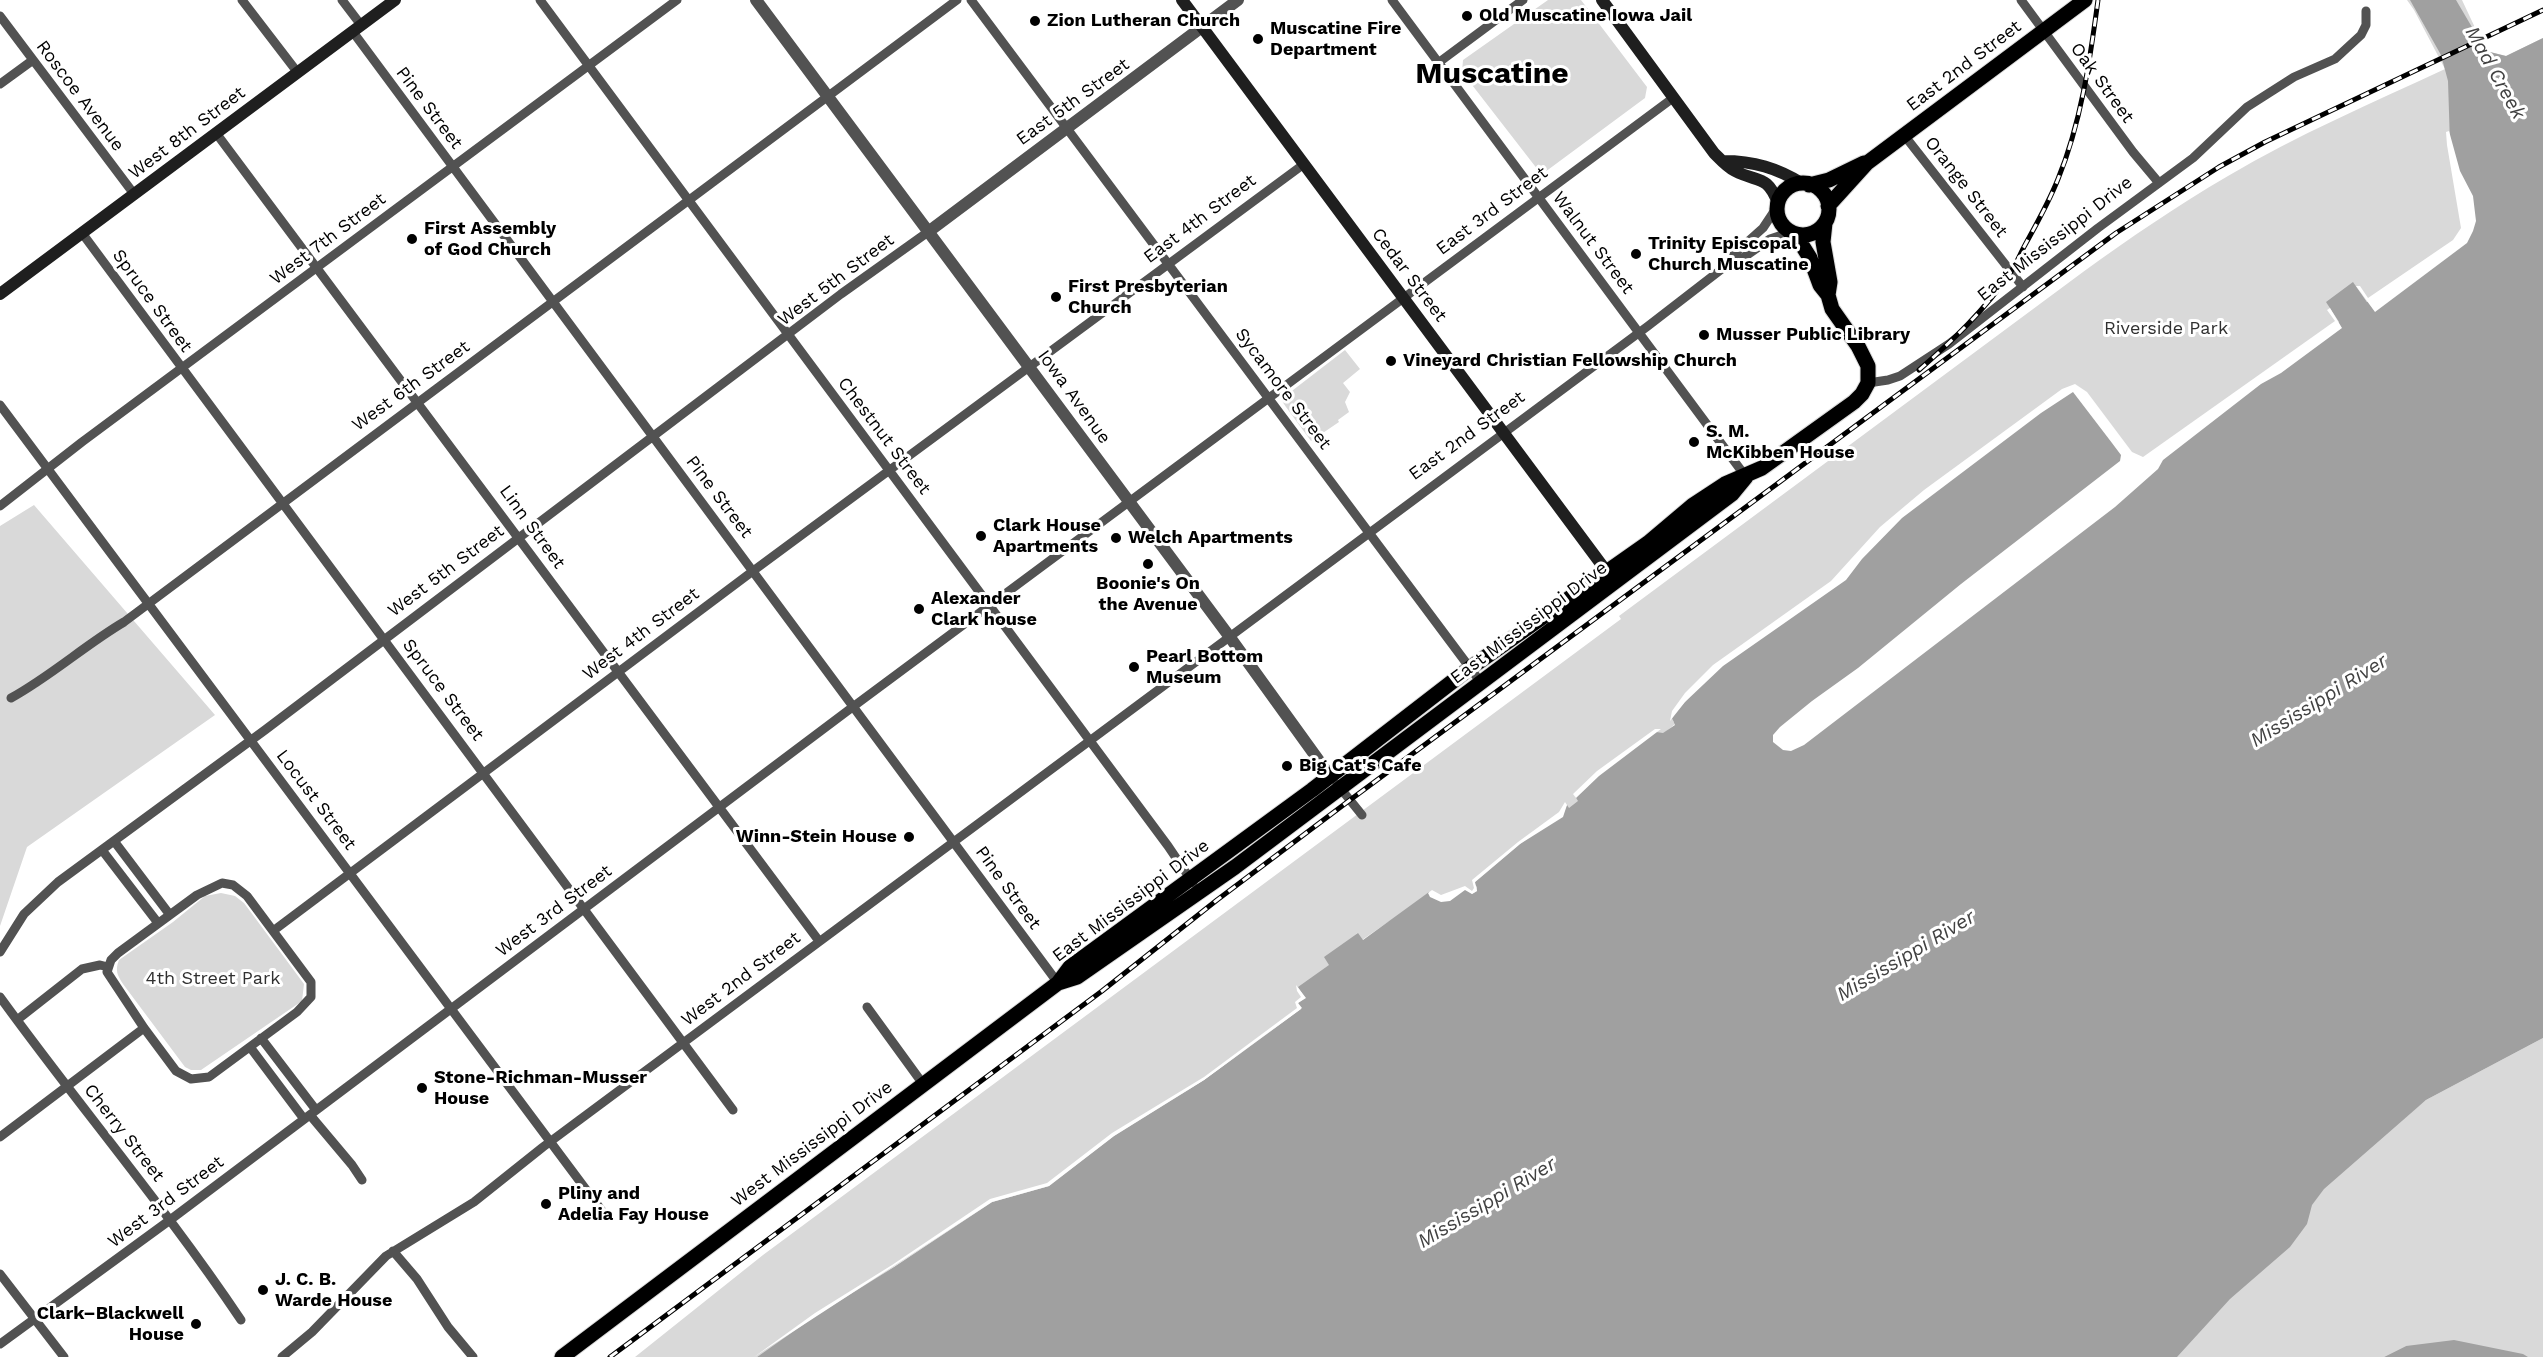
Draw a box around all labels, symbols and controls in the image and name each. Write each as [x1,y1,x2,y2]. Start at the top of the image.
place label: Old Muscatine Iowa Jail [1479,5,1692,27]
marker: Old Muscatine Iowa Jail [1460,9,1474,23]
place label: Zion Lutheran Church [1047,10,1240,32]
marker: Zion Lutheran Church [1028,14,1042,28]
street label: East 2nd Street [1902,16,2026,116]
place label: Muscatine Fire Department [1270,18,1401,60]
water label: Mad Creek [2460,22,2530,124]
marker: Muscatine Fire Department [1251,32,1265,46]
street label: Roscoe Avenue [31,36,129,156]
street label: Oak Street [2066,39,2138,127]
street label: East 5th Street [1012,54,1134,150]
district label: Muscatine [1415,56,1569,92]
street label: Pine Street [391,63,467,153]
street label: West 8th Street [124,82,250,184]
street label: Orange Street [1920,132,2012,242]
street label: East 3rd Street [1432,162,1552,260]
street label: East 4th Street [1140,170,1260,268]
street label: East Mississippi Drive [1973,172,2137,306]
street label: West 7th Street [266,188,390,290]
street label: Walnut Street [1548,188,1638,298]
place label: First Assembly of God Church [424,218,556,260]
street label: Cedar Street [1367,224,1451,326]
street label: West 5th Street [774,229,898,331]
marker: First Assembly of God Church [405,232,419,246]
place label: Trinity Episcopal Church Muscatine [1648,233,1809,276]
street label: Spruce Street [107,245,197,357]
marker: Trinity Episcopal Church Muscatine [1629,247,1643,261]
place label: First Presbyterian Church [1068,276,1228,318]
marker: First Presbyterian Church [1049,290,1063,304]
park label: Riverside Park [2104,318,2228,340]
street label: Sycamore Street [1230,324,1336,454]
place label: Musser Public Library [1716,324,1910,346]
marker: Musser Public Library [1697,328,1711,342]
street label: West 6th Street [348,336,474,436]
street label: Iowa Avenue [1033,346,1115,448]
place label: Vineyard Christian Fellowship Church [1403,350,1737,372]
marker: Vineyard Christian Fellowship Church [1384,354,1398,368]
street label: Chestnut Street [833,373,935,499]
street label: East 2nd Street [1405,387,1529,485]
place label: S. M. McKibben House [1706,421,1855,464]
marker: S. M. McKibben House [1687,435,1701,449]
street label: Pine Street [681,452,757,542]
street label: Linn Street [494,481,570,573]
place label: Clark House Apartments [993,515,1101,558]
street label: West 5th Street [384,520,508,622]
place label: Welch Apartments [1128,527,1293,549]
marker: Clark House Apartments [974,529,988,543]
marker: Welch Apartments [1109,531,1123,545]
marker: Boonie's On the Avenue [1141,557,1155,571]
street label: East Mississippi Drive [1446,557,1612,689]
place label: Boonie's On the Avenue [1096,573,1200,616]
street label: West 4th Street [579,583,703,685]
place label: Alexander Clark house [931,588,1037,630]
marker: Alexander Clark house [912,602,926,616]
street label: Spruce Street [398,635,488,745]
place label: Pearl Bottom Museum [1146,646,1263,688]
water label: Mississippi River [2246,649,2392,753]
marker: Pearl Bottom Museum [1127,660,1141,674]
street label: Locust Street [271,746,361,854]
place label: Big Cat's Cafe [1299,755,1422,777]
marker: Big Cat's Cafe [1280,759,1294,773]
place label: Winn-Stein House [736,826,897,848]
marker: Winn-Stein House [902,830,916,844]
street label: East Mississippi Drive [1048,835,1214,967]
street label: Pine Street [971,842,1045,934]
street label: West 3rd Street [492,860,616,962]
water label: Mississippi River [1833,905,1979,1007]
street label: West 2nd Street [677,927,805,1031]
park label: 4th Street Park [146,968,280,990]
place label: Stone-Richman-Musser House [434,1067,647,1110]
street label: West Mississippi Drive [727,1076,897,1212]
street label: Cherry Street [79,1080,169,1186]
marker: Stone-Richman-Musser House [415,1081,429,1095]
street label: West 3rd Street [104,1151,228,1253]
water label: Mississippi River [1414,1152,1560,1254]
place label: Pliny and Adelia Fay House [558,1183,709,1226]
marker: Pliny and Adelia Fay House [539,1197,553,1211]
place label: J. C. B. Warde House [275,1269,392,1312]
marker: J. C. B. Warde House [256,1283,270,1297]
place label: Clark–Blackwell House [37,1303,184,1346]
marker: Clark–Blackwell House [189,1317,203,1331]

